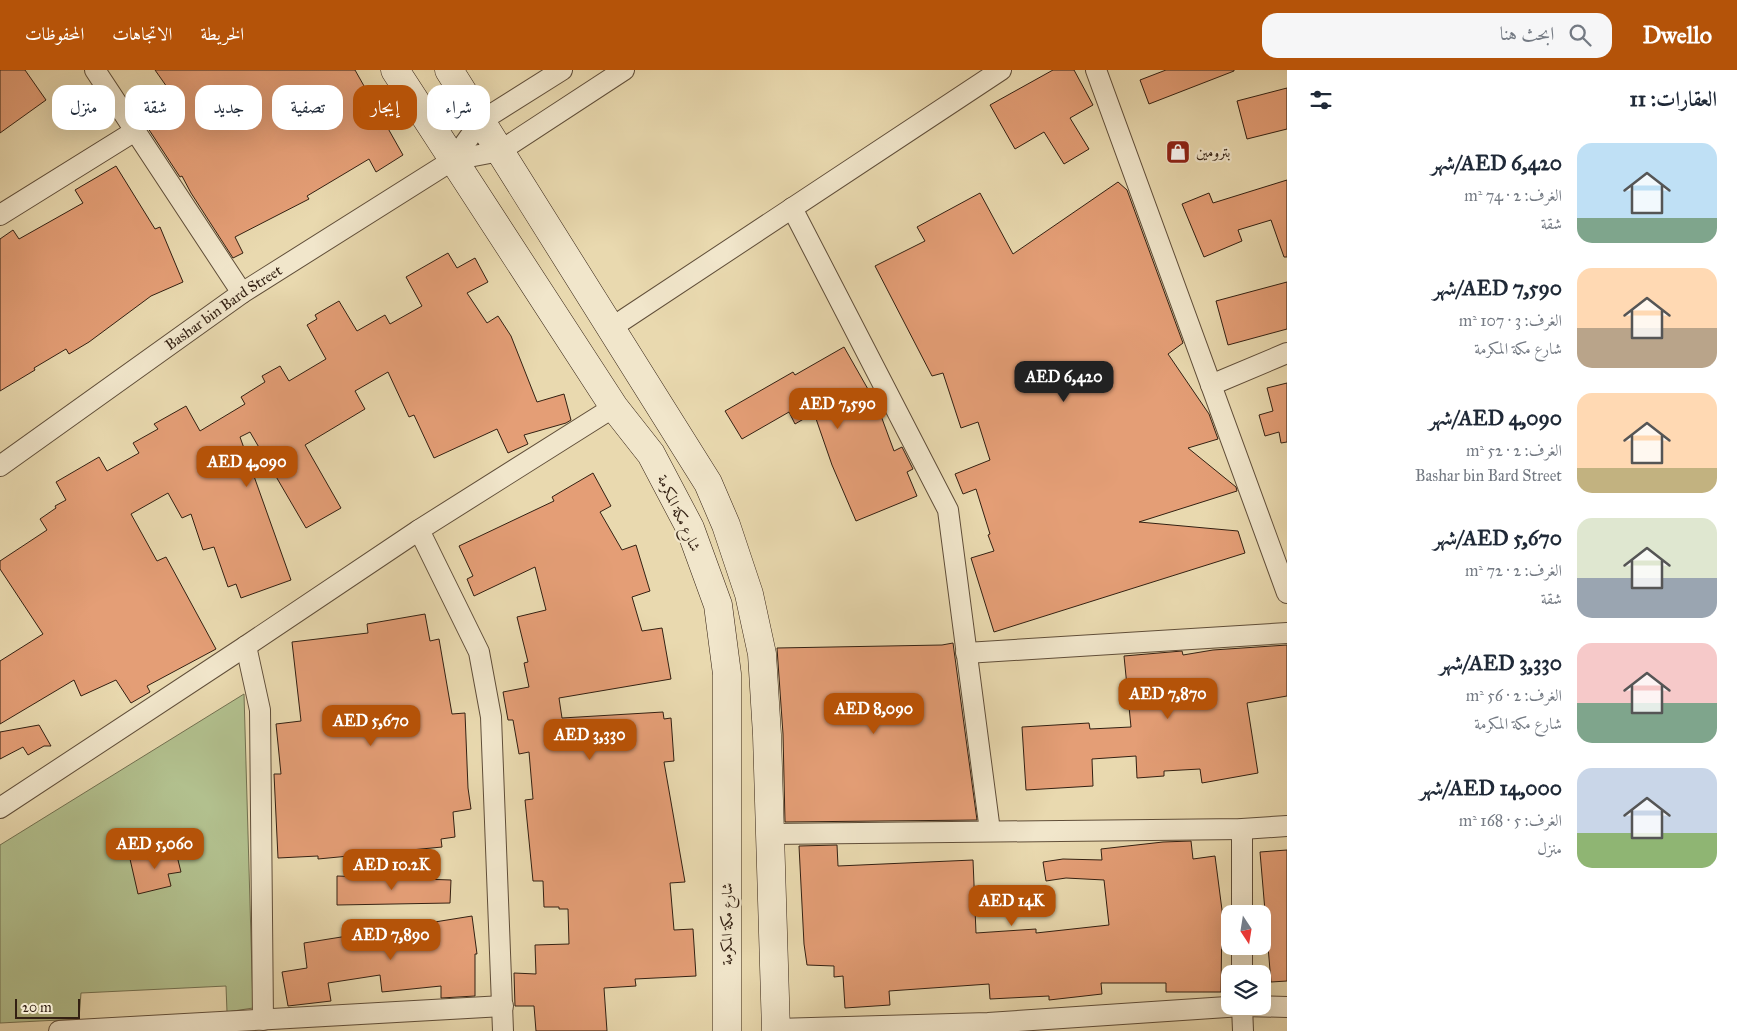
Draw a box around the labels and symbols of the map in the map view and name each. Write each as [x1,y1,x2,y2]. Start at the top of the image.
shop icon: بترومين [1165,139,1191,165]
place label: بترومين [1196,143,1230,161]
street label: Bashar bin Bard Street [162,261,286,354]
pin: AED 6,420 [1007,360,1121,403]
pin: AED 7,590 [781,388,895,430]
pin: AED 4,090 [190,446,304,488]
street label: شارع مكة المكرمة [650,472,705,556]
pin: AED 7,870 [1111,678,1225,720]
pin: AED 8,090 [817,692,931,735]
pin: AED 5,670 [314,704,428,747]
pin: AED 3,330 [533,718,647,761]
pin: AED 5,060 [98,828,212,870]
pin: AED 10.2K [335,848,449,891]
street label: شارع مكة المكرمة [718,883,740,965]
pin: AED 14K [966,884,1058,927]
north arrow [1221,905,1271,955]
pin: AED 7,890 [334,918,448,961]
scale bar [15,996,80,1019]

